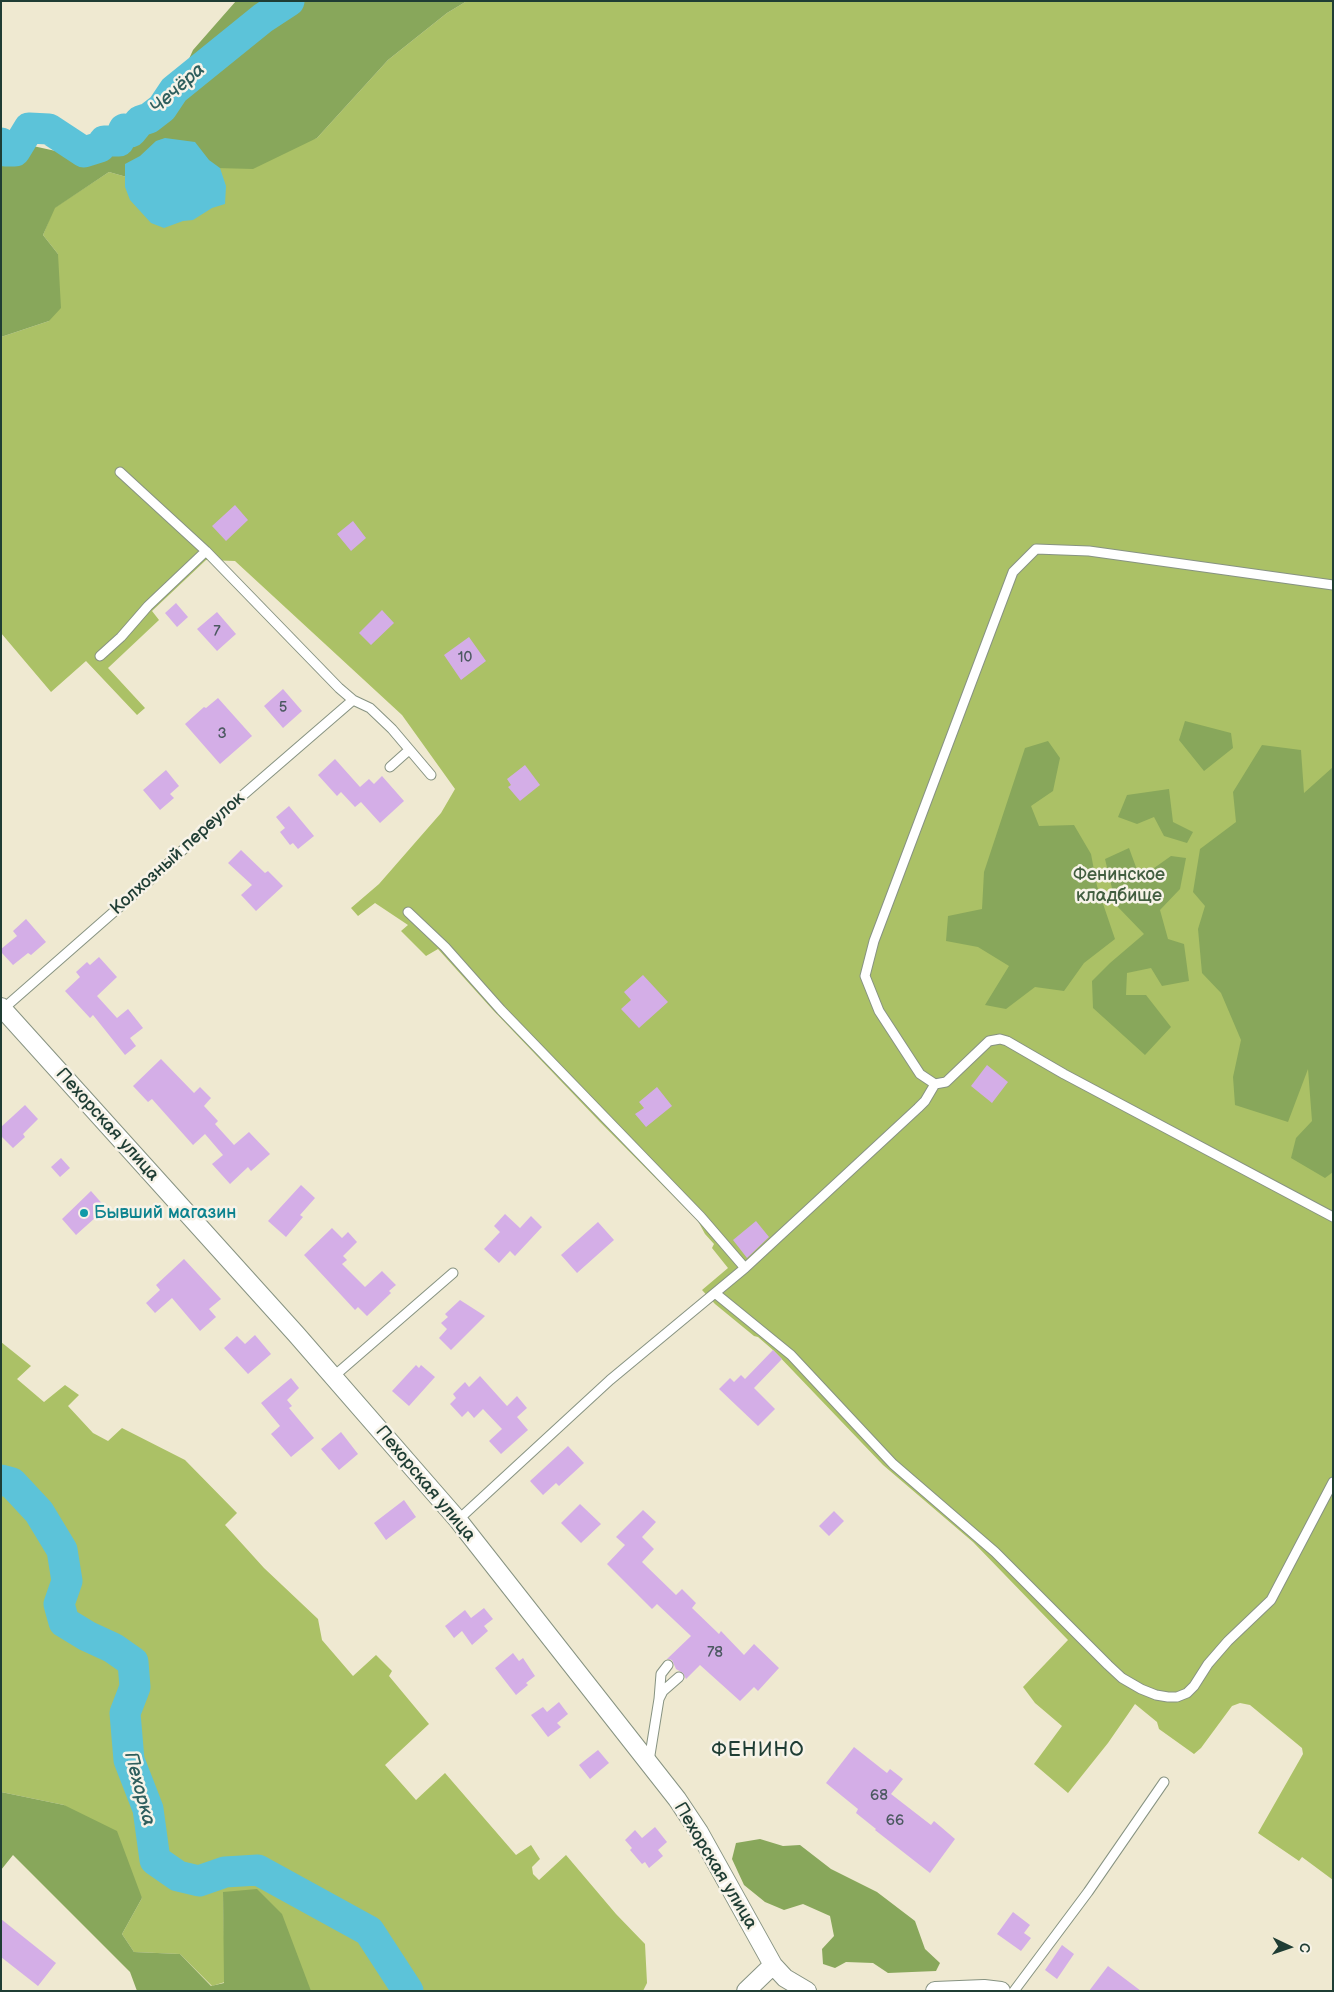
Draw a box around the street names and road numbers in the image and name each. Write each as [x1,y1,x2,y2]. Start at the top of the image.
street label: Колхозный переулок [106,788,250,920]
street label: Пехорская улица [51,1064,163,1186]
street label: Пехорская улица [370,1422,480,1546]
street label: Пехорская улица [669,1799,761,1933]

